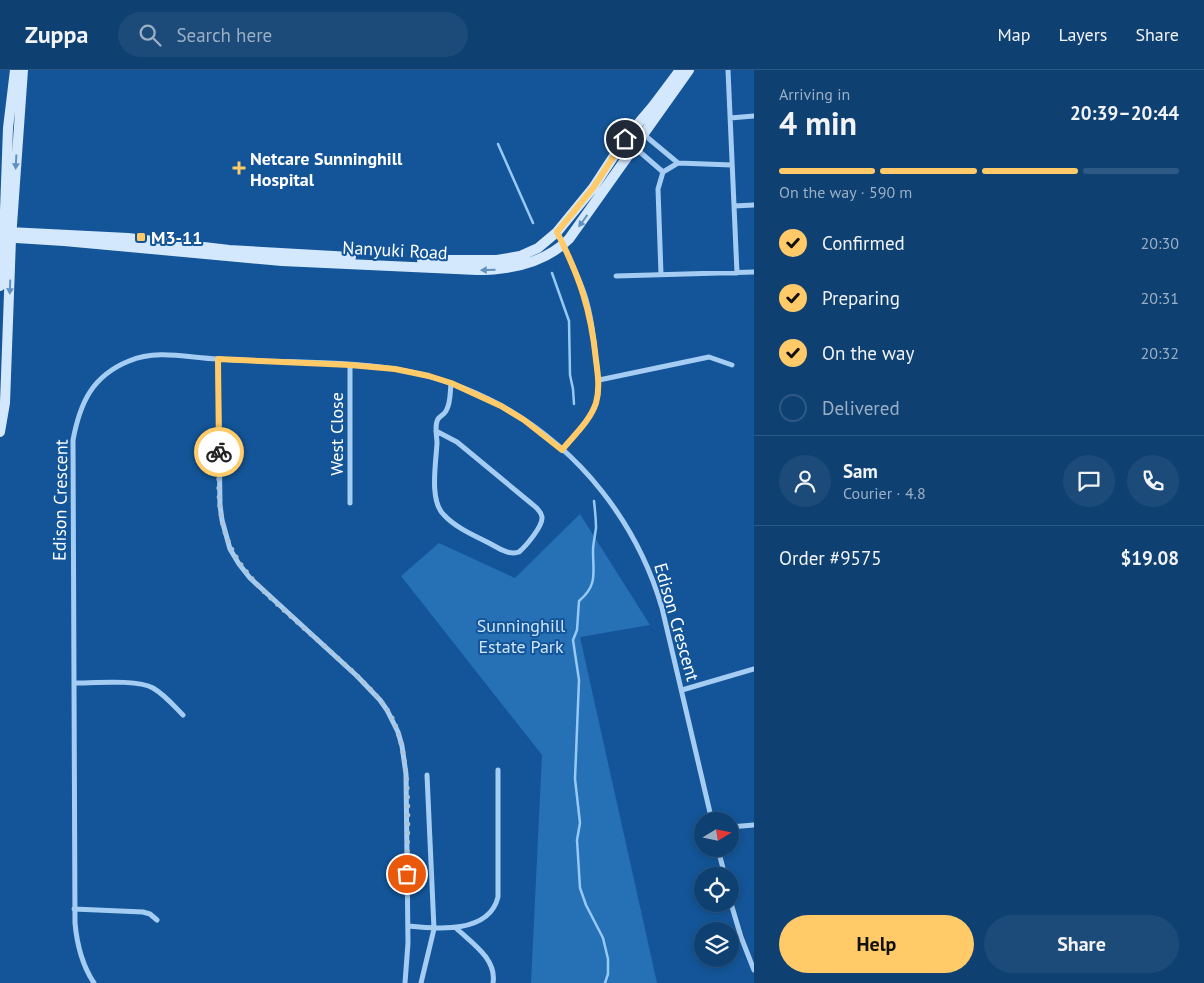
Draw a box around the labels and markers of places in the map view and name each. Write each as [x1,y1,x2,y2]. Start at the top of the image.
pin [604,118,646,160]
place label: Netcare Sunninghill Hospital [250,147,403,191]
marker: Netcare Sunninghill Hospital [232,161,246,175]
place label: M3-11 [151,226,203,249]
marker: M3-11 [135,231,147,243]
pin [386,853,428,895]

